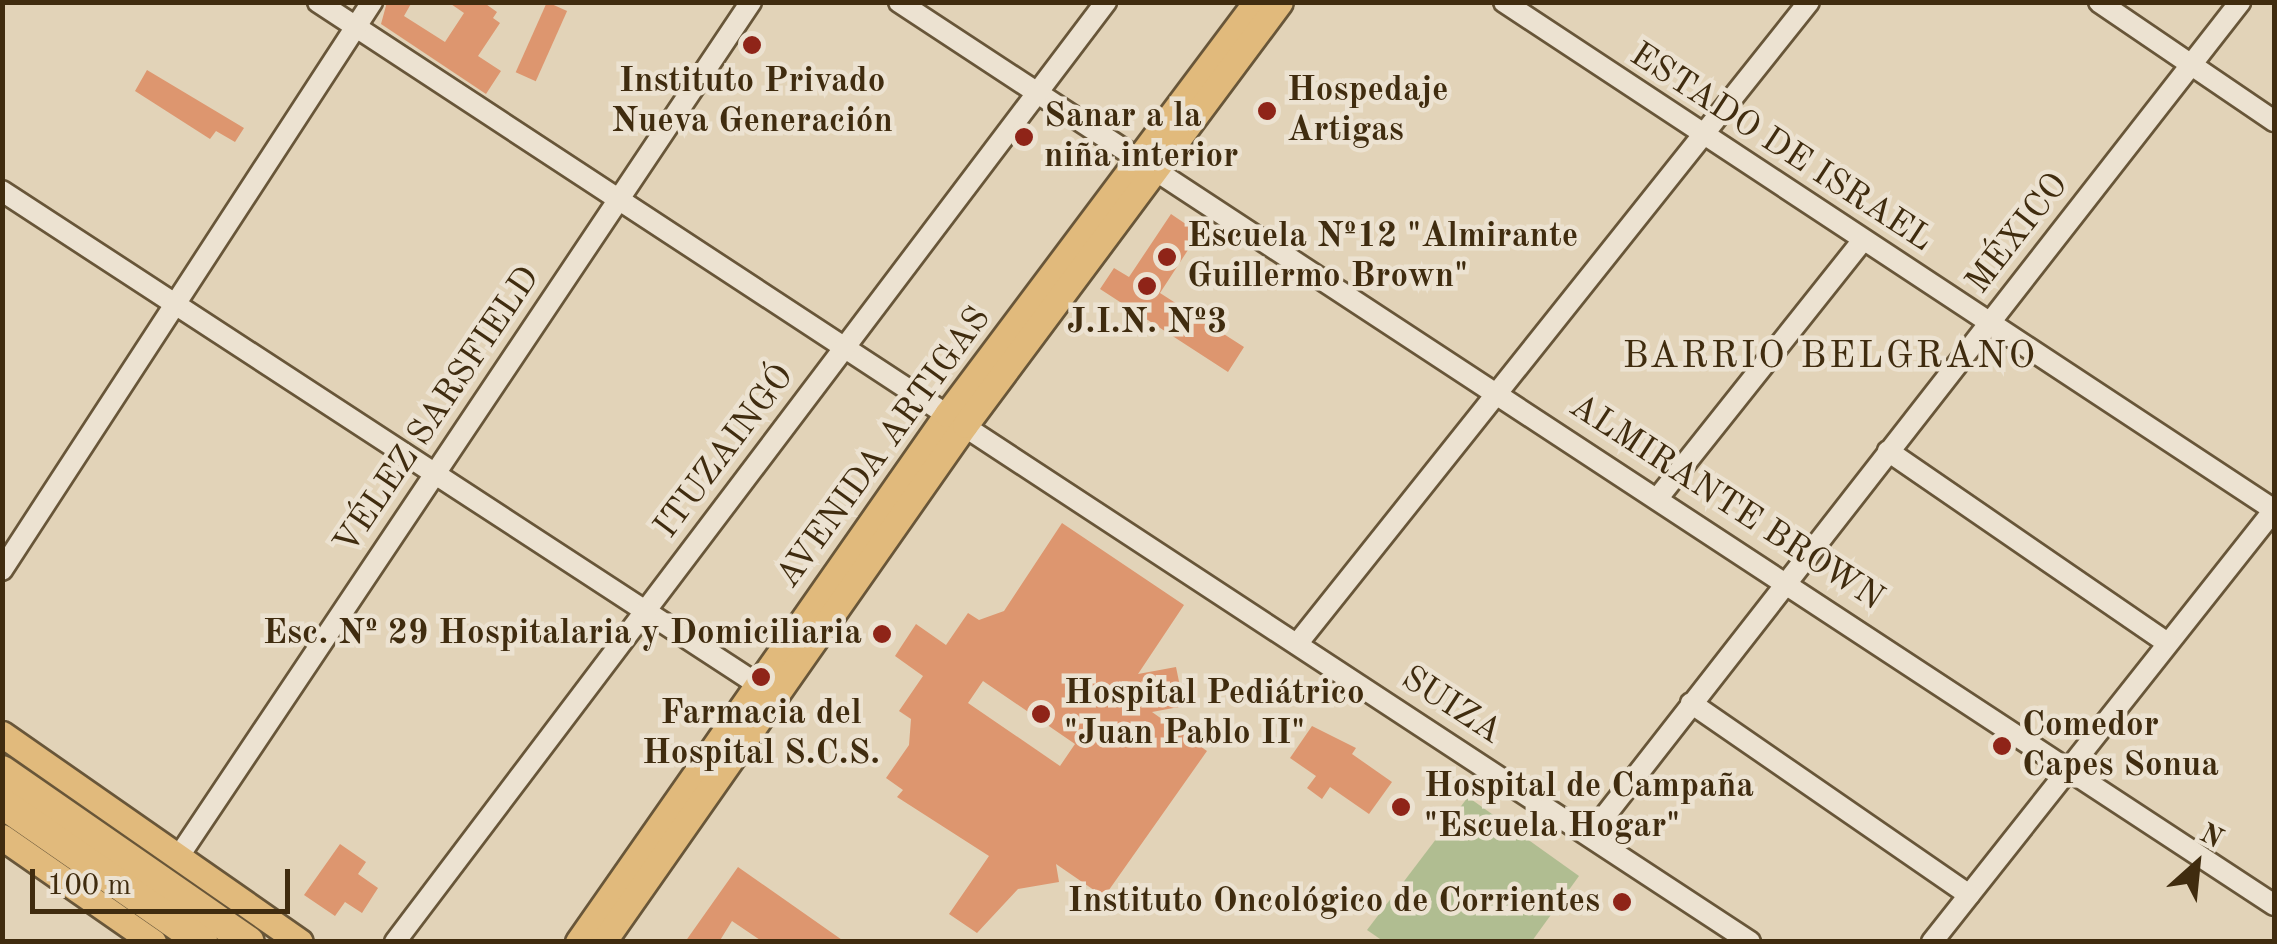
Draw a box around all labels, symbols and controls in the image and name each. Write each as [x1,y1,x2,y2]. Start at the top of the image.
marker: Instituto Privado Nueva Generación [741,34,763,56]
street label: ESTADO DE ISRAEL [1622,34,1940,262]
place label: Instituto Privado Nueva Generación [611,61,893,143]
place label: Hospedaje Artigas [1287,70,1448,152]
place label: Sanar a la niña interior [1044,96,1238,178]
marker: Hospedaje Artigas [1256,100,1278,122]
marker: Sanar a la niña interior [1013,126,1035,148]
street label: MÉXICO [1958,165,2078,303]
place label: Escuela Nº12 "Almirante Guillermo Brown" [1187,216,1578,298]
marker: Escuela Nº12 "Almirante Guillermo Brown" [1156,246,1178,268]
street label: VÉLEZ SARSFIELD [326,259,550,563]
marker: J.I.N. Nº3 [1136,275,1158,297]
street label: AVENIDA ARTIGAS [768,299,1000,597]
place label: J.I.N. Nº3 [1067,302,1227,344]
district label: BARRIO BELGRANO [1622,335,2038,381]
street label: ITUZAINGÓ [646,357,804,547]
street label: ALMIRANTE BROWN [1561,386,1891,620]
place label: Esc. Nº 29 Hospitalaria y Domiciliaria [263,613,862,655]
marker: Esc. Nº 29 Hospitalaria y Domiciliaria [871,623,893,645]
street label: SUIZA [1393,658,1509,754]
marker: Farmacia del Hospital S.C.S. [750,666,772,688]
place label: Hospital Pediátrico "Juan Pablo II" [1064,673,1365,755]
place label: Farmacia del Hospital S.C.S. [642,693,880,775]
marker: Hospital Pediátrico "Juan Pablo II" [1028,701,1054,727]
place label: Comedor Capes Sonua [2022,705,2219,787]
marker: Comedor Capes Sonua [1991,735,2013,757]
place label: Hospital de Campaña "Escuela Hogar" [1424,766,1754,848]
marker: Hospital de Campaña "Escuela Hogar" [1388,794,1414,820]
north arrow [2147,814,2247,914]
text: N [2195,820,2227,855]
scale bar [35,849,295,911]
text: 100 m [47,871,131,901]
place label: Instituto Oncológico de Corrientes [1068,881,1600,923]
marker: Instituto Oncológico de Corrientes [1609,889,1635,915]

